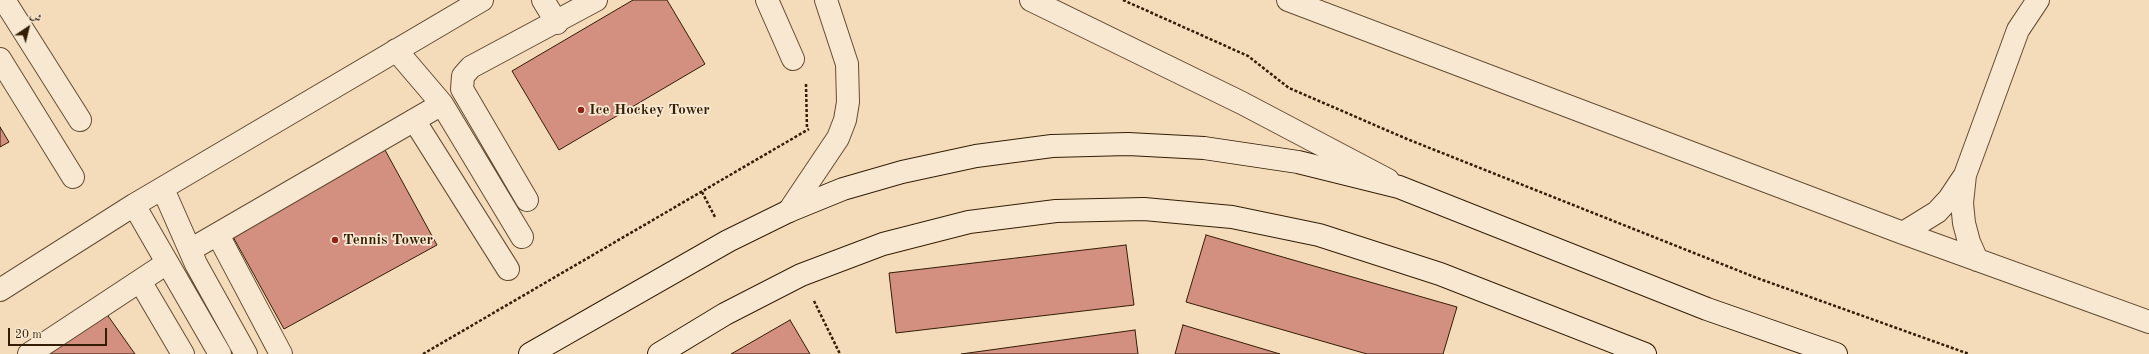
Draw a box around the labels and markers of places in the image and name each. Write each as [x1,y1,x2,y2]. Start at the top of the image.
place label: Ice Hockey Tower [589,101,710,119]
marker: Ice Hockey Tower [576,105,586,115]
place label: Tennis Tower [343,231,433,249]
marker: Tennis Tower [330,235,340,245]

